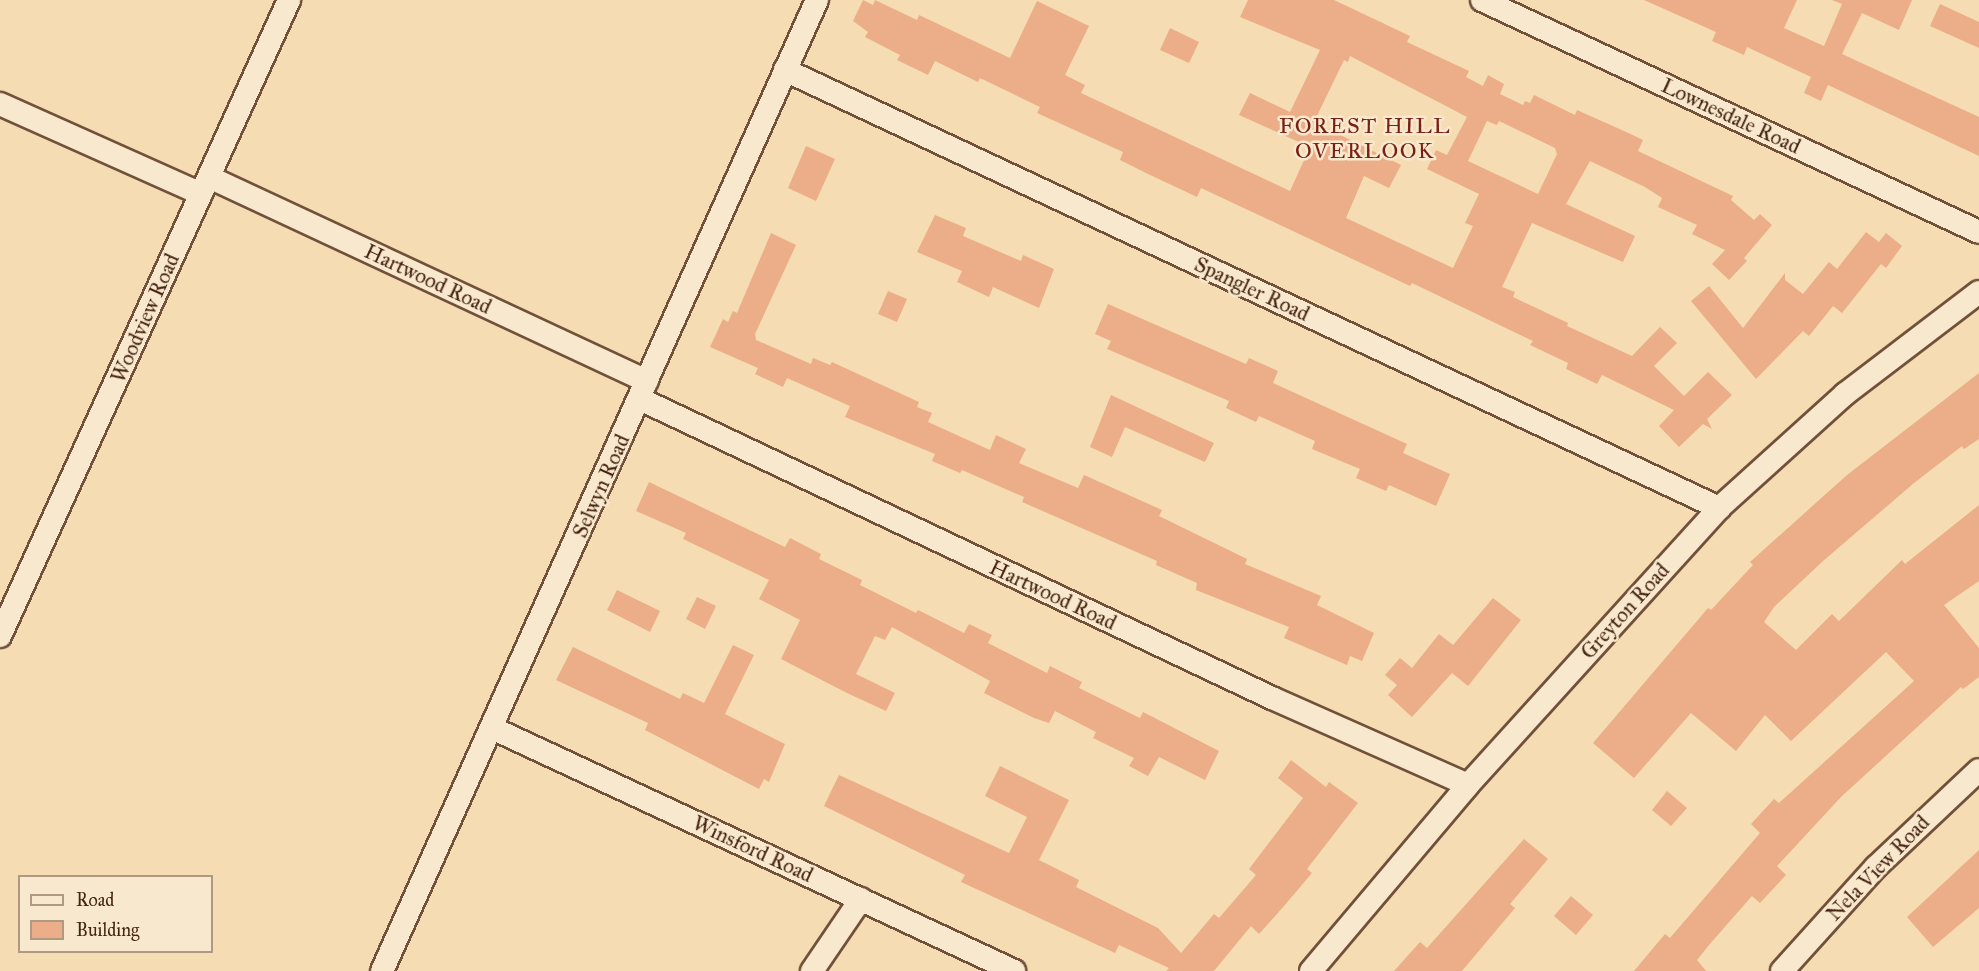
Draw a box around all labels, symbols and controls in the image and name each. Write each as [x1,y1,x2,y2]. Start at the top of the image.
street label: Lownesdale Road [1657,73,1805,159]
district label: FOREST HILL OVERLOOK [1279,112,1451,164]
street label: Hartwood Road [360,239,496,319]
street label: Woodview Road [105,250,185,386]
street label: Spangler Road [1190,251,1314,327]
street label: Selwyn Road [567,430,635,542]
street label: Hartwood Road [985,555,1121,635]
street label: Greyton Road [1575,558,1675,664]
street label: Winsford Road [689,810,817,888]
street label: Nela View Road [1821,810,1935,926]
legend [18,875,213,953]
text: Road [76,889,114,911]
text: Building [76,919,139,941]

